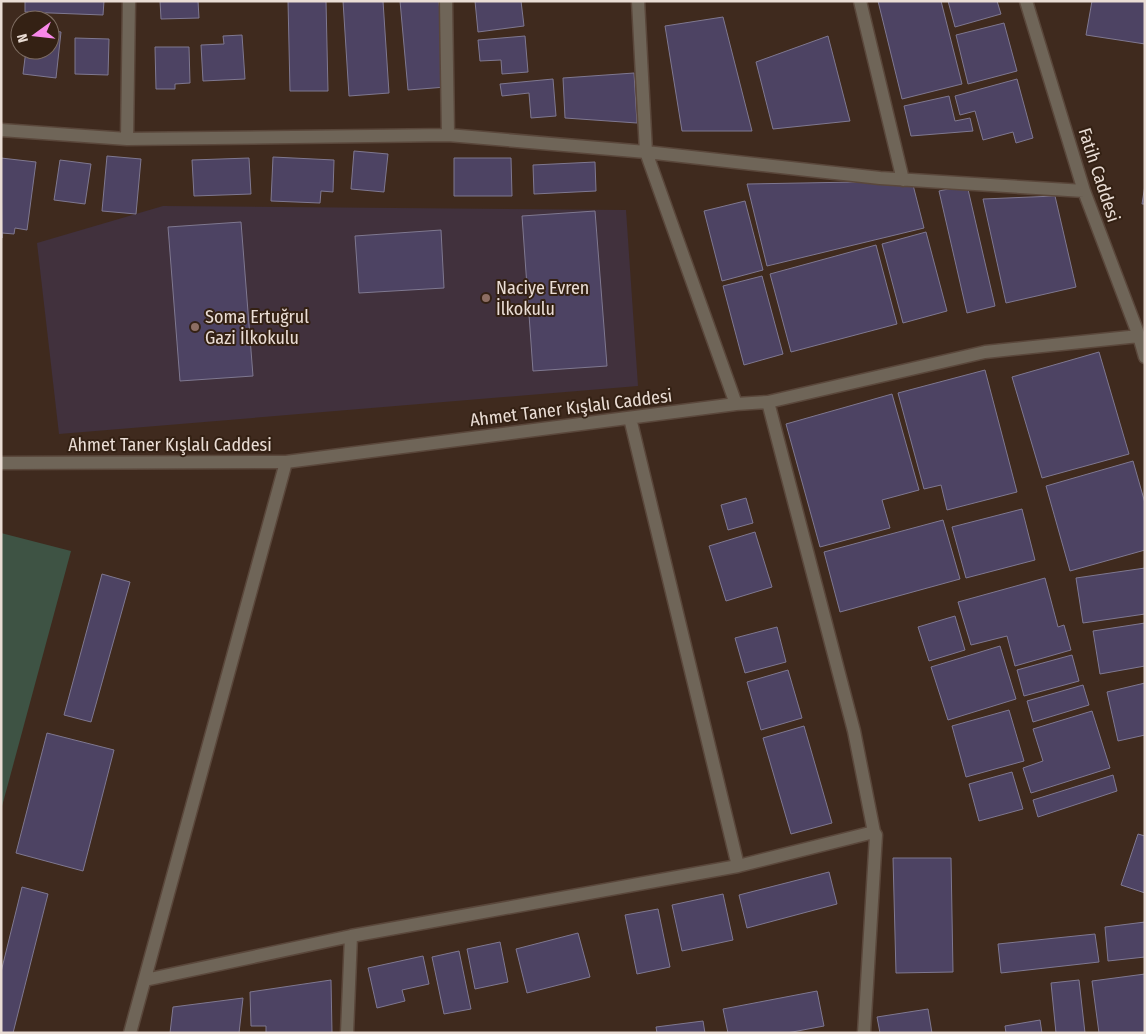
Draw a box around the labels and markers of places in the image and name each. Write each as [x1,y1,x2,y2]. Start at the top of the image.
place label: Naciye Evren İlkokulu [496,277,589,320]
marker: Naciye Evren İlkokulu [480,292,492,304]
place label: Soma Ertuğrul Gazi İlkokulu [205,306,309,349]
marker: Soma Ertuğrul Gazi İlkokulu [189,321,201,333]

